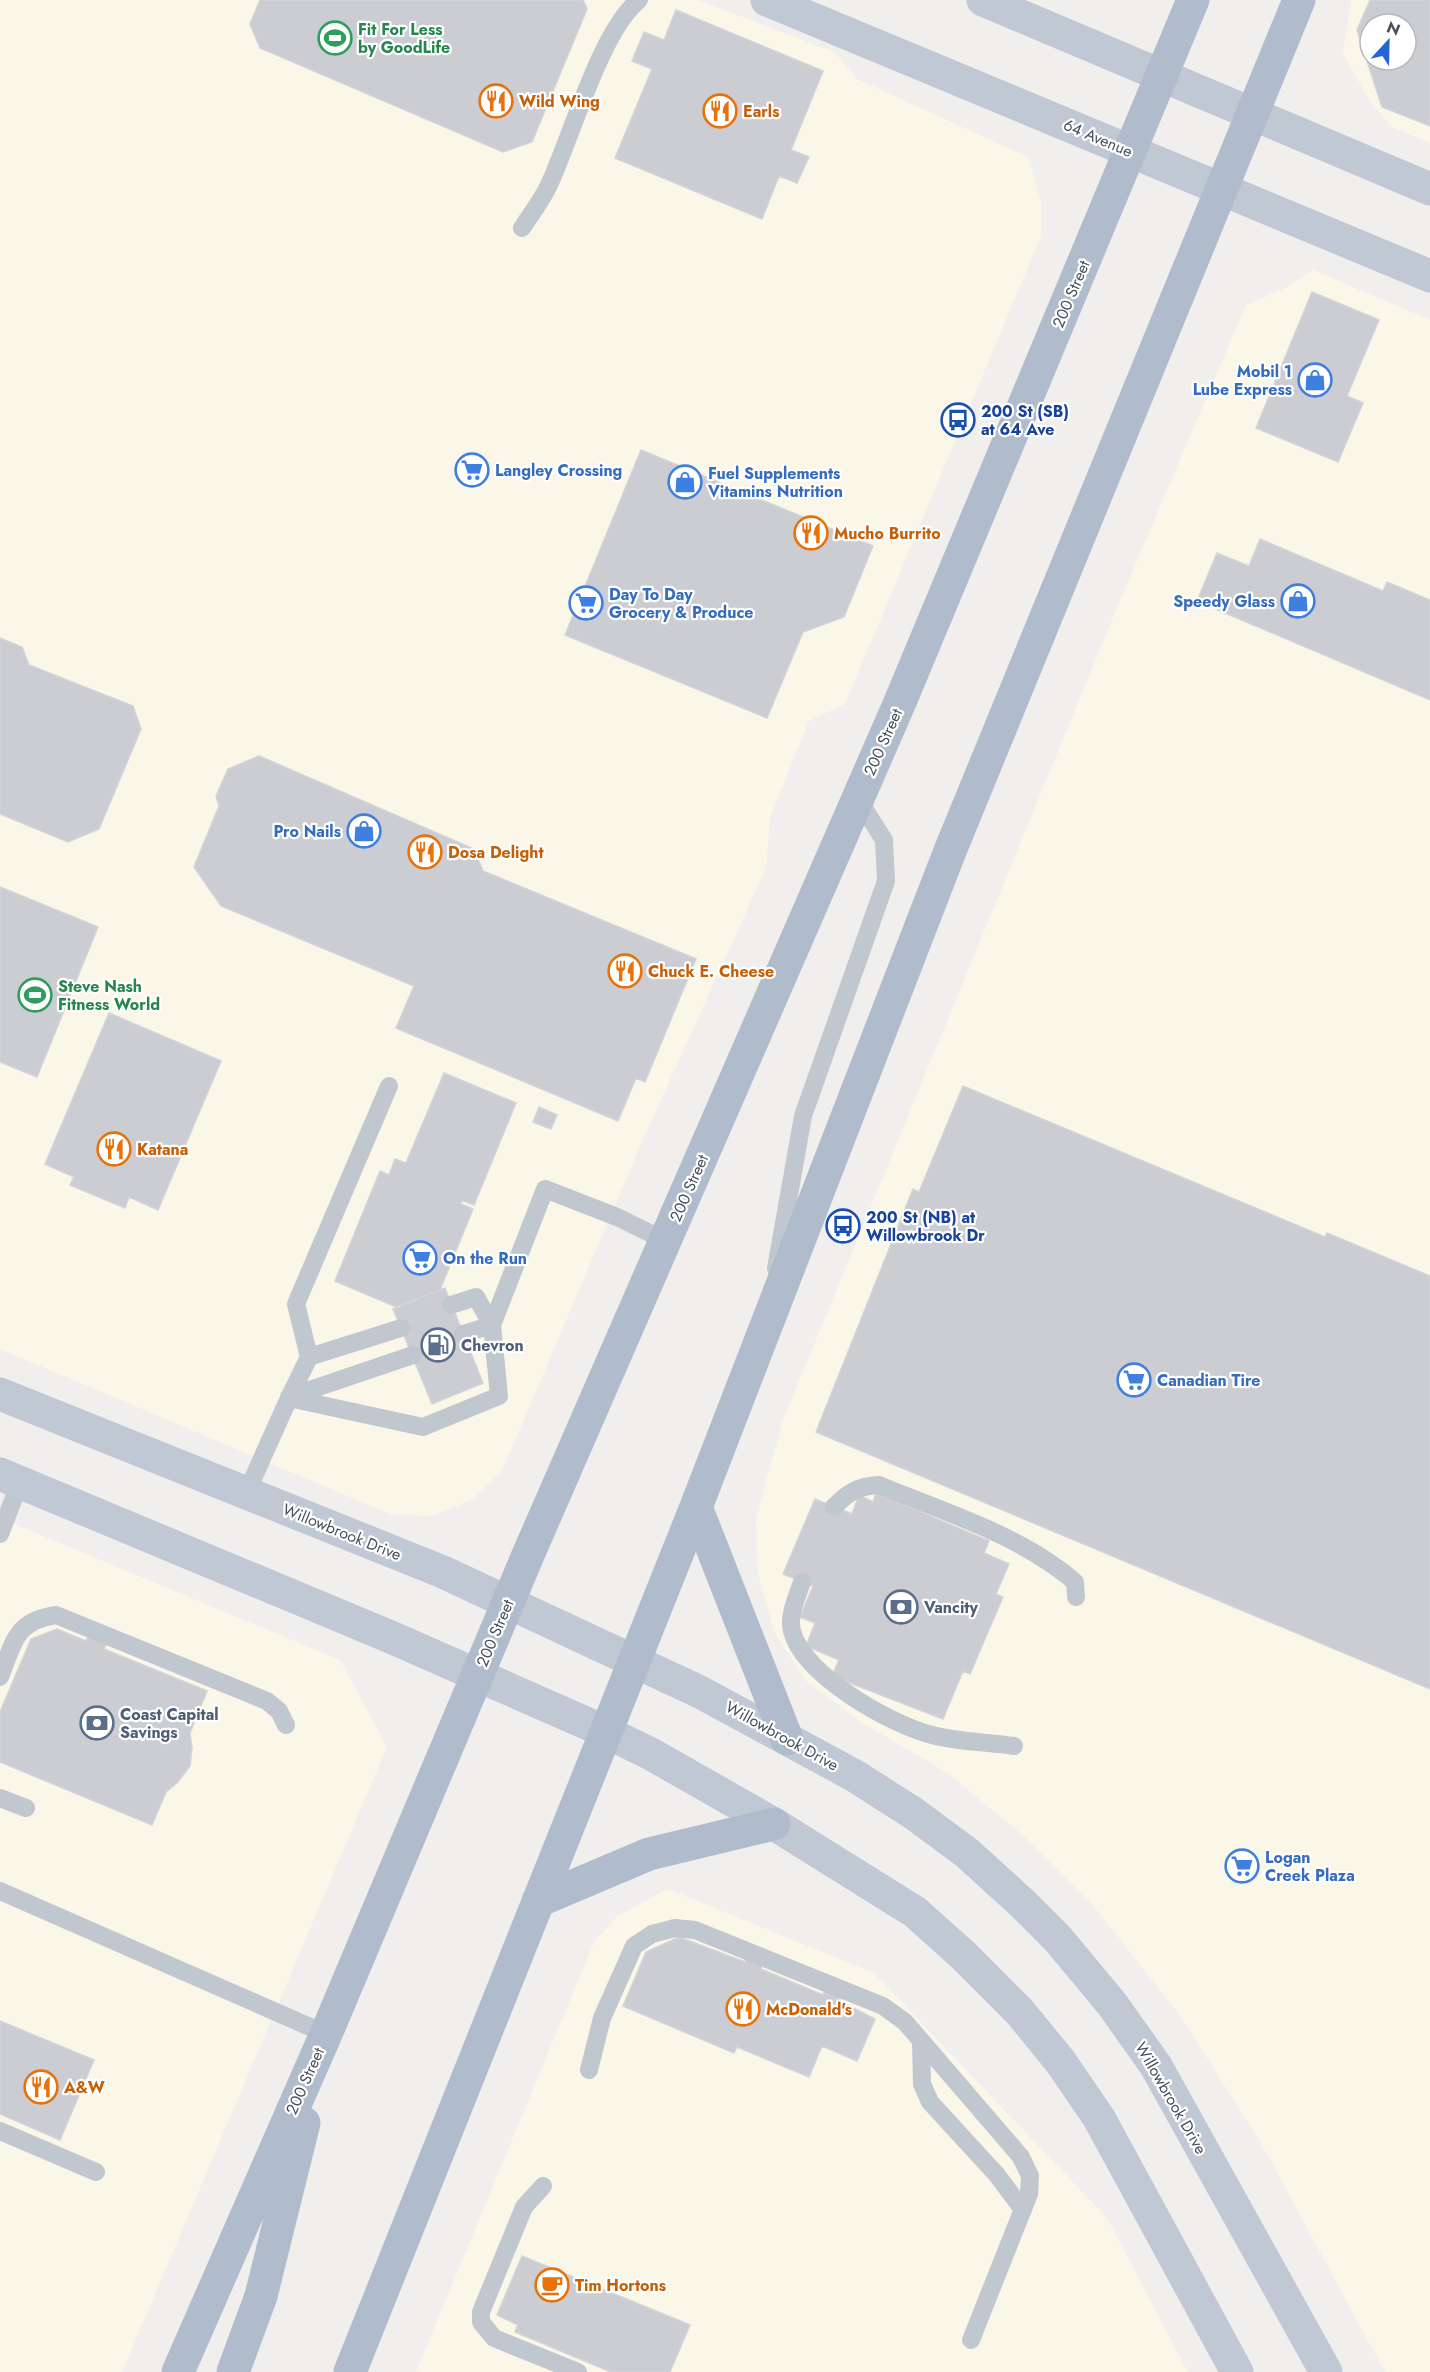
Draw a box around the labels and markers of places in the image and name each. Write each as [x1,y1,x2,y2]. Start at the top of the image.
place label: Fit For Less by GoodLife [358,18,450,59]
sports icon: Fit For Less by GoodLife [317,20,353,56]
restaurant icon: Wild Wing [478,83,514,119]
place label: Wild Wing [519,90,600,113]
restaurant icon: Earls [702,93,738,129]
place label: Earls [743,100,779,123]
place label: Mobil 1 Lube Express [1193,360,1292,401]
shop icon: Mobil 1 Lube Express [1297,362,1333,398]
place label: 200 St (SB) at 64 Ave [981,400,1069,441]
bus stop icon: 200 St (SB) at 64 Ave [940,402,976,438]
supermarket icon: Langley Crossing [454,452,490,488]
place label: Langley Crossing [495,459,622,482]
place label: Fuel Supplements Vitamins Nutrition [707,462,843,503]
shop icon: Fuel Supplements Vitamins Nutrition [667,464,703,500]
restaurant icon: Mucho Burrito [793,515,829,551]
place label: Mucho Burrito [834,522,941,545]
place label: Day To Day Grocery & Produce [609,583,753,624]
shop icon: Speedy Glass [1280,583,1316,619]
supermarket icon: Day To Day Grocery & Produce [568,585,604,621]
place label: Speedy Glass [1173,590,1275,613]
shop icon: Pro Nails [346,813,382,849]
place label: Pro Nails [273,820,341,843]
restaurant icon: Dosa Delight [407,834,443,870]
place label: Dosa Delight [448,841,544,864]
restaurant icon: Chuck E. Cheese [607,953,643,989]
place label: Chuck E. Cheese [648,960,774,983]
place label: Steve Nash Fitness World [58,975,160,1016]
sports icon: Steve Nash Fitness World [17,977,53,1013]
restaurant icon: Katana [96,1131,132,1167]
place label: Katana [137,1138,188,1161]
place label: 200 St (NB) at Willowbrook Dr [866,1206,985,1247]
bus stop icon: 200 St (NB) at Willowbrook Dr [825,1208,861,1244]
supermarket icon: On the Run [402,1240,438,1276]
place label: On the Run [443,1247,527,1270]
fuel station icon: Chevron [420,1327,456,1363]
place label: Chevron [461,1334,524,1357]
supermarket icon: Canadian Tire [1116,1362,1152,1398]
place label: Canadian Tire [1157,1369,1260,1392]
bank icon: Vancity [883,1589,919,1625]
place label: Vancity [923,1596,978,1619]
place label: Coast Capital Savings [120,1703,219,1744]
bank icon: Coast Capital Savings [79,1705,115,1741]
place label: Logan Creek Plaza [1265,1846,1355,1887]
supermarket icon: Logan Creek Plaza [1224,1848,1260,1884]
restaurant icon: McDonald's [725,1991,761,2027]
place label: McDonald's [766,1998,852,2021]
restaurant icon: A&W [23,2069,59,2105]
place label: A&W [63,2076,105,2099]
cafe icon: Tim Hortons [534,2267,570,2303]
place label: Tim Hortons [575,2274,666,2297]

